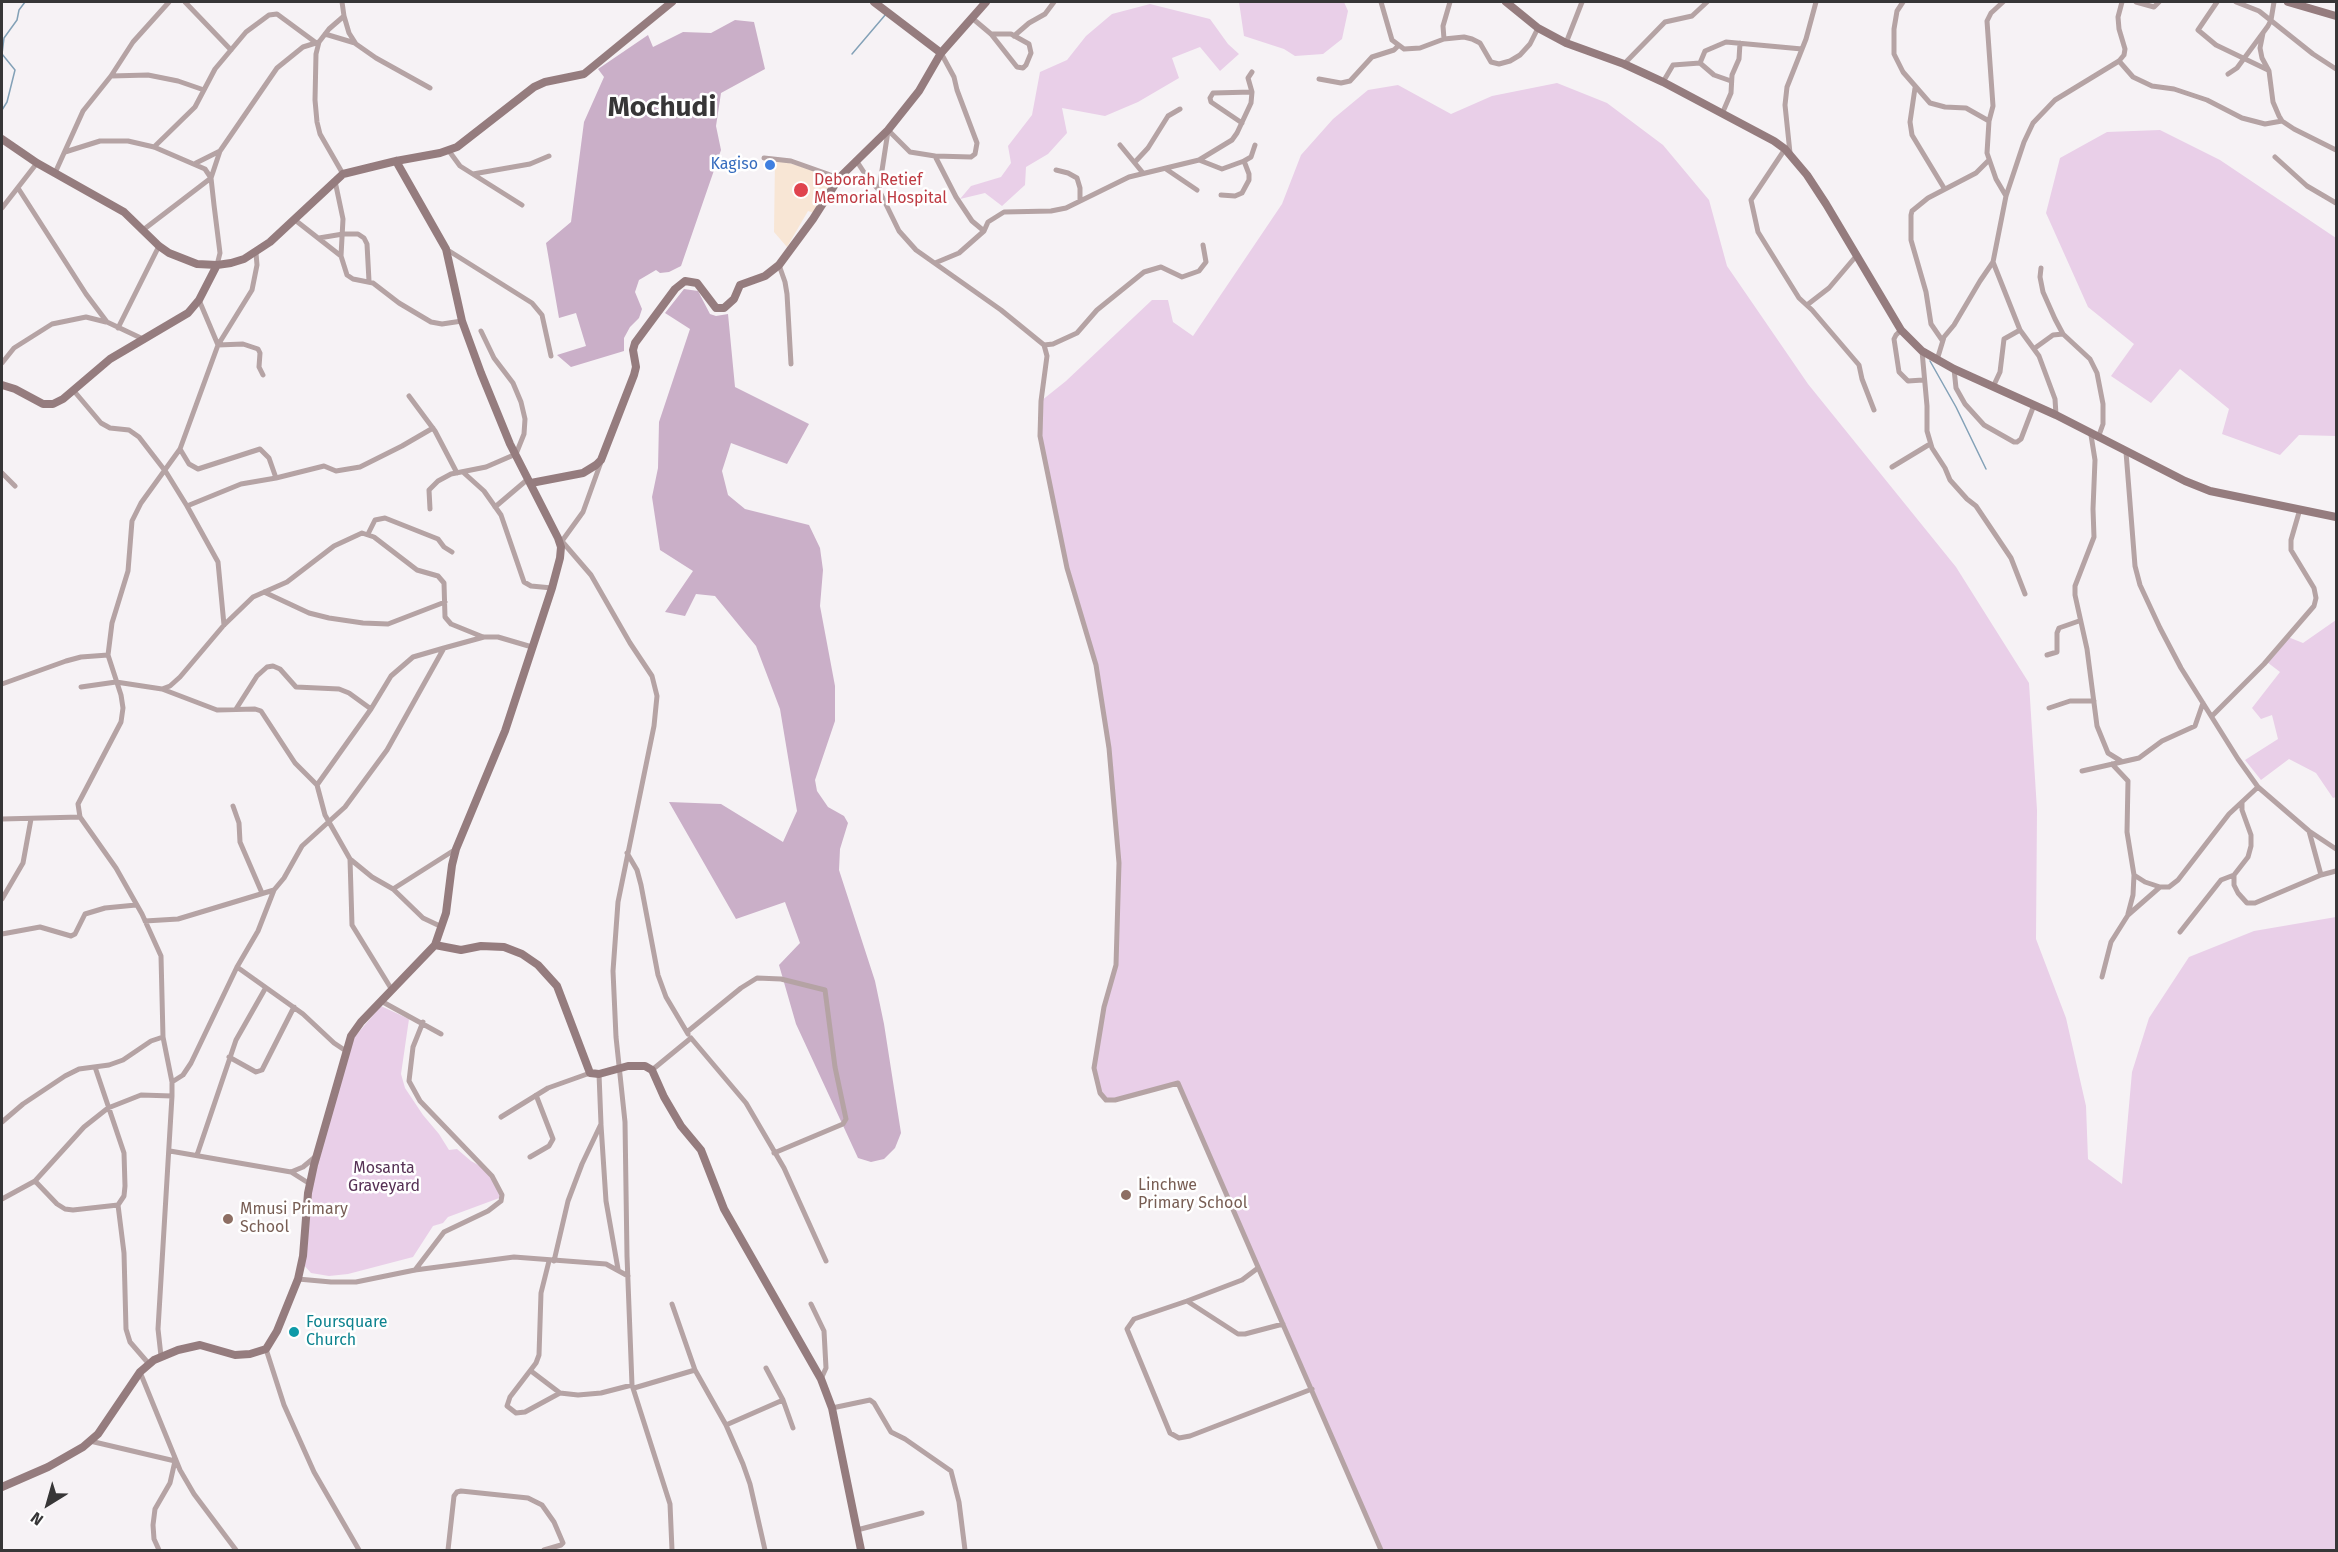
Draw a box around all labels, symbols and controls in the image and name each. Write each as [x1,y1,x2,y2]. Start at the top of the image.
district label: Mochudi [608,91,716,125]
place label: Kagiso [710,155,758,175]
marker: Kagiso [763,158,777,172]
place label: Deborah Retief Memorial Hospital [814,171,947,209]
marker: Deborah Retief Memorial Hospital [792,181,810,199]
park label: Mosanta Graveyard [348,1159,420,1197]
place label: Linchwe Primary School [1138,1176,1247,1214]
marker: Linchwe Primary School [1119,1188,1133,1202]
place label: Mmusi Primary School [240,1200,348,1238]
marker: Mmusi Primary School [221,1212,235,1226]
place label: Foursquare Church [306,1313,387,1351]
marker: Foursquare Church [287,1325,301,1339]
north arrow [18,1474,78,1534]
text: N [27,1508,47,1530]

